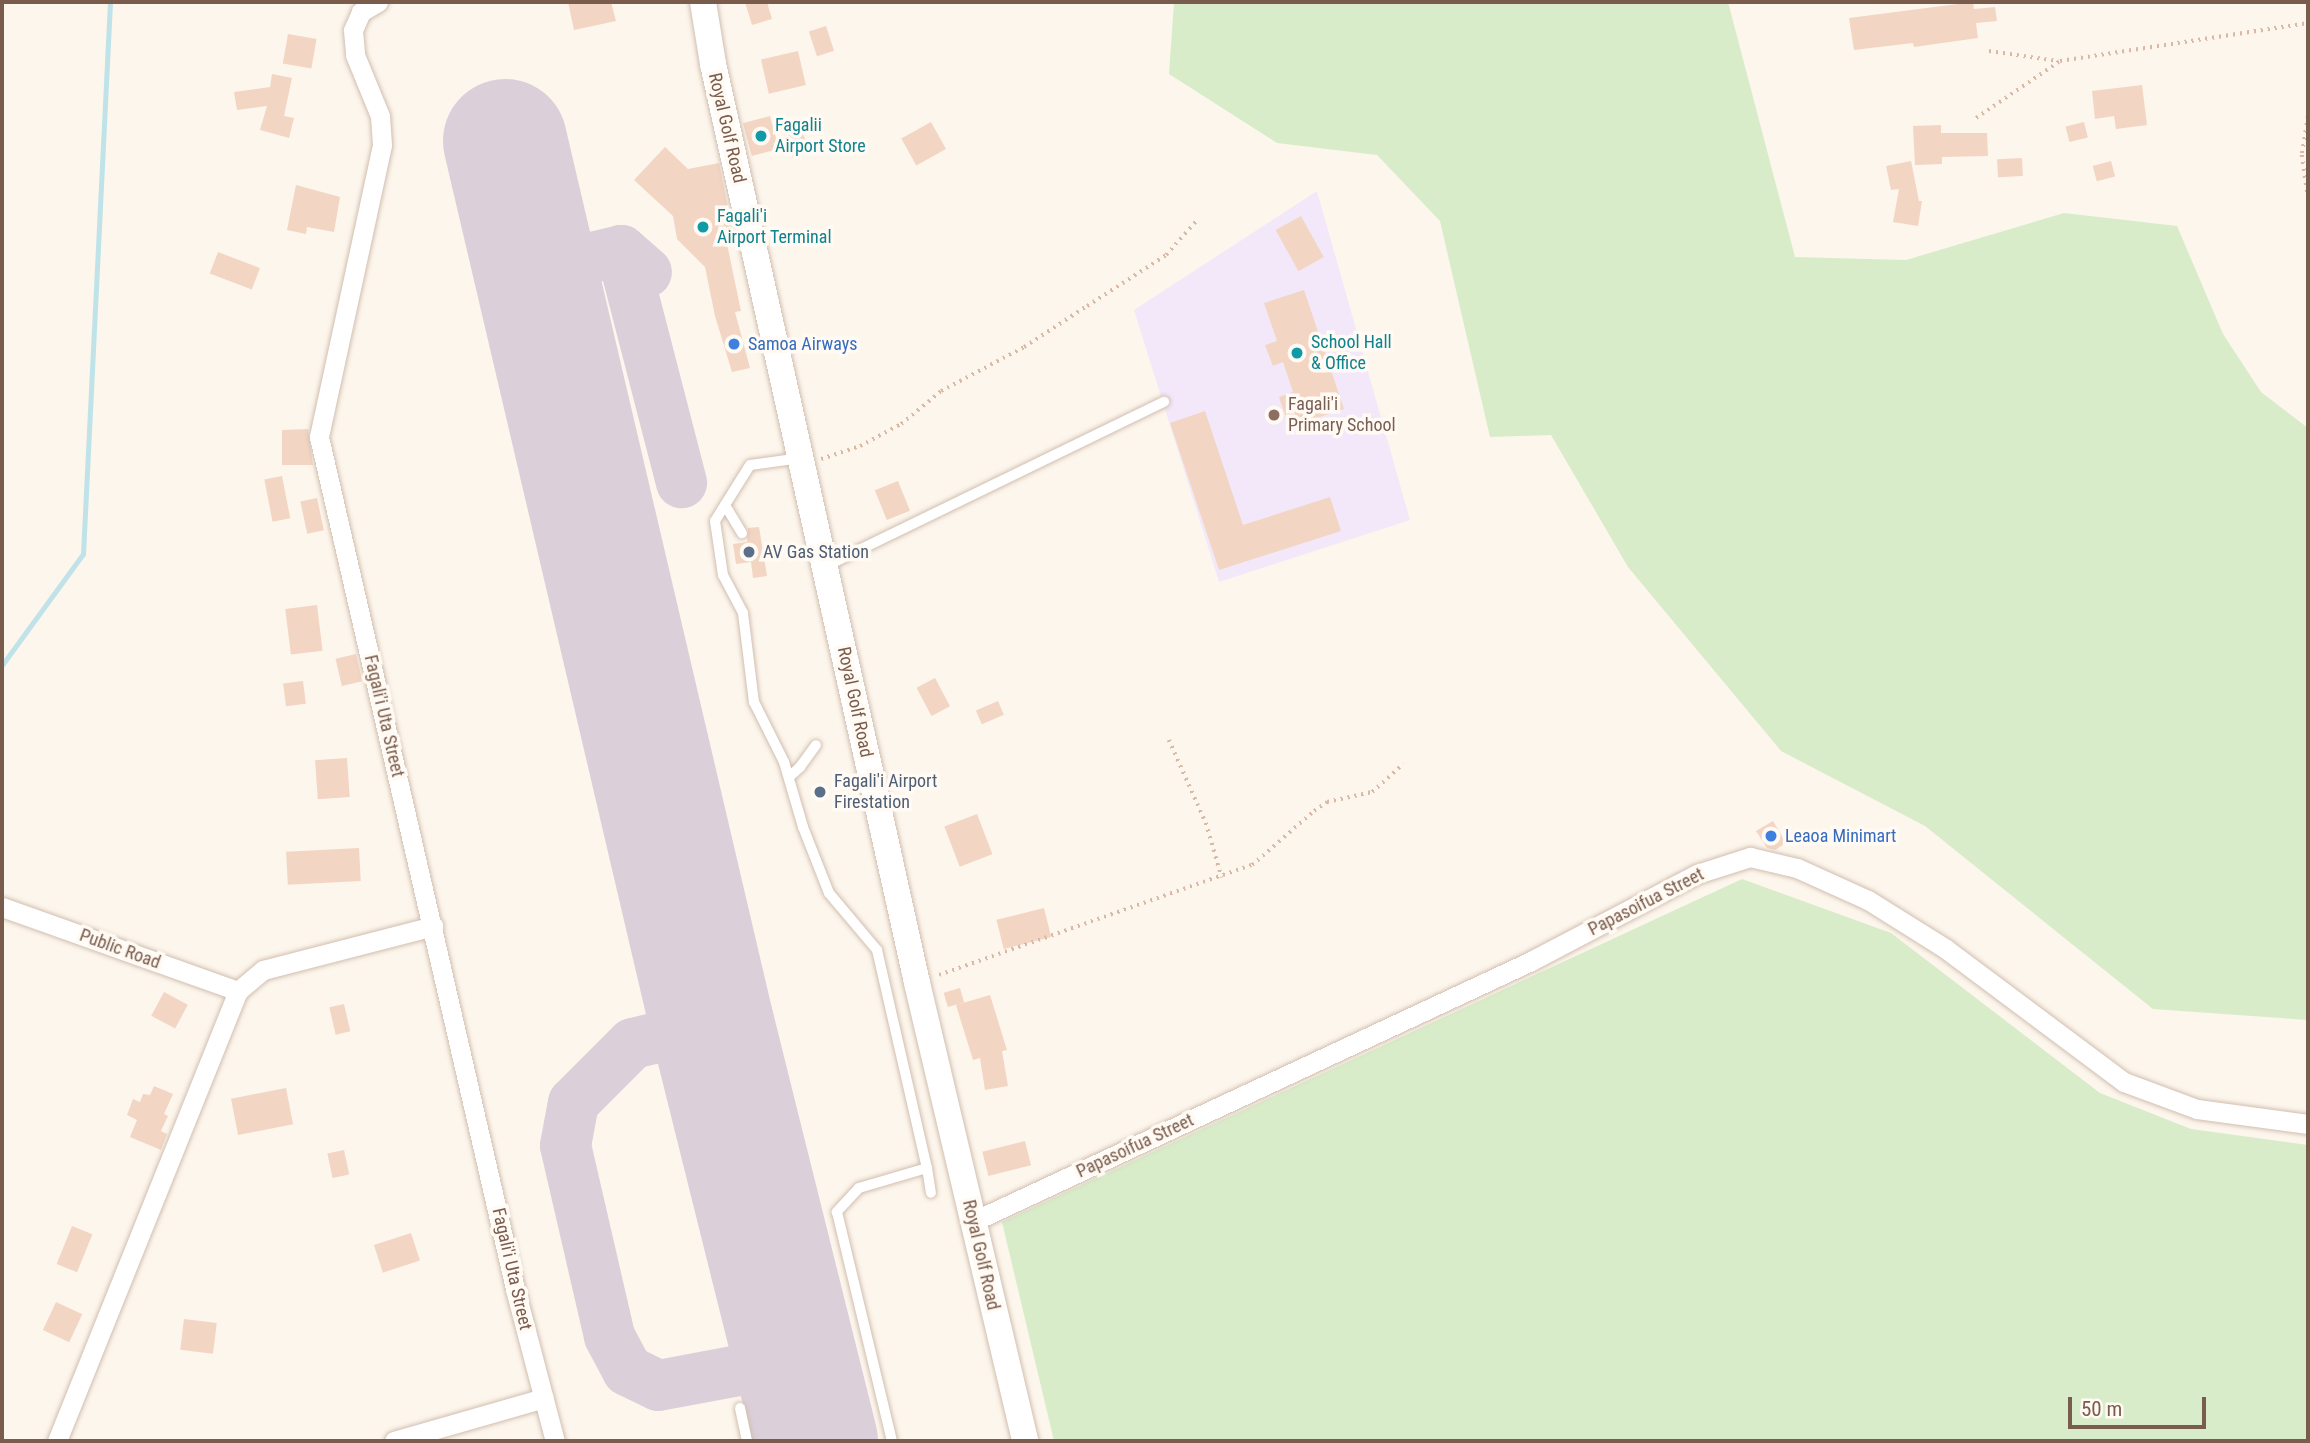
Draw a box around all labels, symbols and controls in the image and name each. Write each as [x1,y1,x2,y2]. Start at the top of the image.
street label: Royal Golf Road [704,71,750,185]
place label: Fagalii Airport Store [775,115,866,158]
marker: Fagalii Airport Store [753,128,769,144]
place label: Fagali'i Airport Terminal [717,206,832,248]
marker: Fagali'i Airport Terminal [695,219,711,235]
place label: School Hall & Office [1311,332,1392,374]
place label: Samoa Airways [748,333,857,355]
marker: Samoa Airways [726,336,742,352]
marker: School Hall & Office [1289,345,1305,361]
place label: Fagali'i Primary School [1288,394,1396,436]
marker: Fagali'i Primary School [1266,407,1282,423]
place label: AV Gas Station [763,541,869,563]
marker: AV Gas Station [741,544,757,560]
street label: Royal Golf Road [833,645,877,759]
street label: Fagali'i Uta Street [359,653,409,779]
place label: Fagali'i Airport Firestation [834,771,937,814]
marker: Fagali'i Airport Firestation [812,784,828,800]
place label: Leaoa Minimart [1785,825,1896,847]
marker: Leaoa Minimart [1763,828,1779,844]
street label: Papasoifua Street [1585,864,1707,940]
street label: Public Road [77,924,163,974]
street label: Papasoifua Street [1073,1109,1197,1183]
street label: Royal Golf Road [958,1198,1004,1312]
street label: Fagali'i Uta Street [487,1206,537,1332]
scale bar [2072,1384,2210,1428]
text: 50 m [2081,1397,2122,1421]

